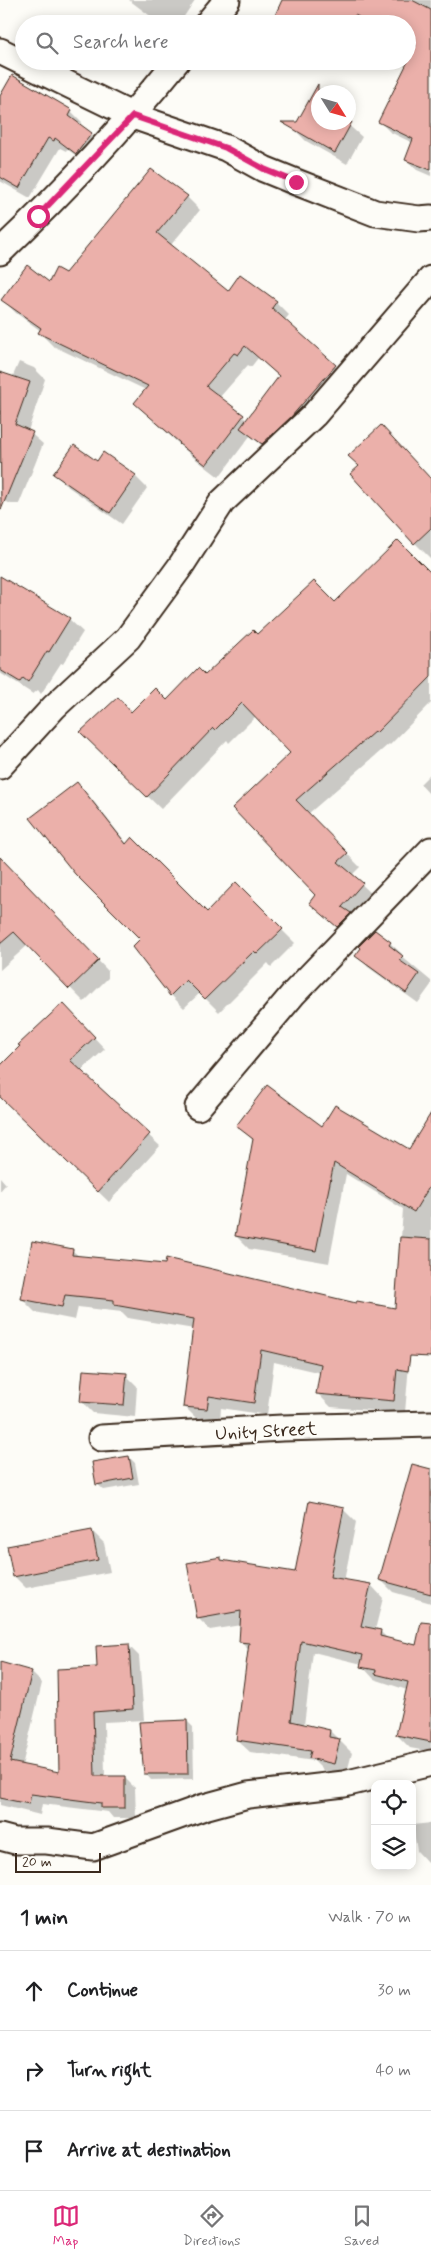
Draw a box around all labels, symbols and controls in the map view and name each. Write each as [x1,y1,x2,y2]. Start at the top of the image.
search box [15,15,416,70]
icon: search [33,29,61,57]
text: Search here [73,30,169,55]
north arrow [311,85,356,130]
route end [285,171,308,194]
route start [27,205,50,228]
street label: Unity Street [215,1416,318,1447]
map controls [371,1780,416,1870]
button: locate [371,1780,416,1825]
button: layers [371,1825,416,1870]
scale bar [15,1850,101,1873]
text: 20 m [22,1853,52,1871]
text: 1 min [20,1904,68,1932]
text: Walk · 70 m [328,1907,411,1928]
icon: ahead [20,1977,48,2005]
text: Continue [67,1978,138,2003]
text: 30 m [378,1980,411,2001]
icon: right [20,2057,48,2085]
text: Turn right [67,2058,151,2083]
text: 40 m [375,2060,411,2081]
icon: arrive [20,2137,48,2165]
text: Arrive at destination [67,2138,231,2163]
tab: Map [52,2202,80,2250]
tab: Directions [183,2202,241,2250]
tab: Saved [344,2202,379,2250]

